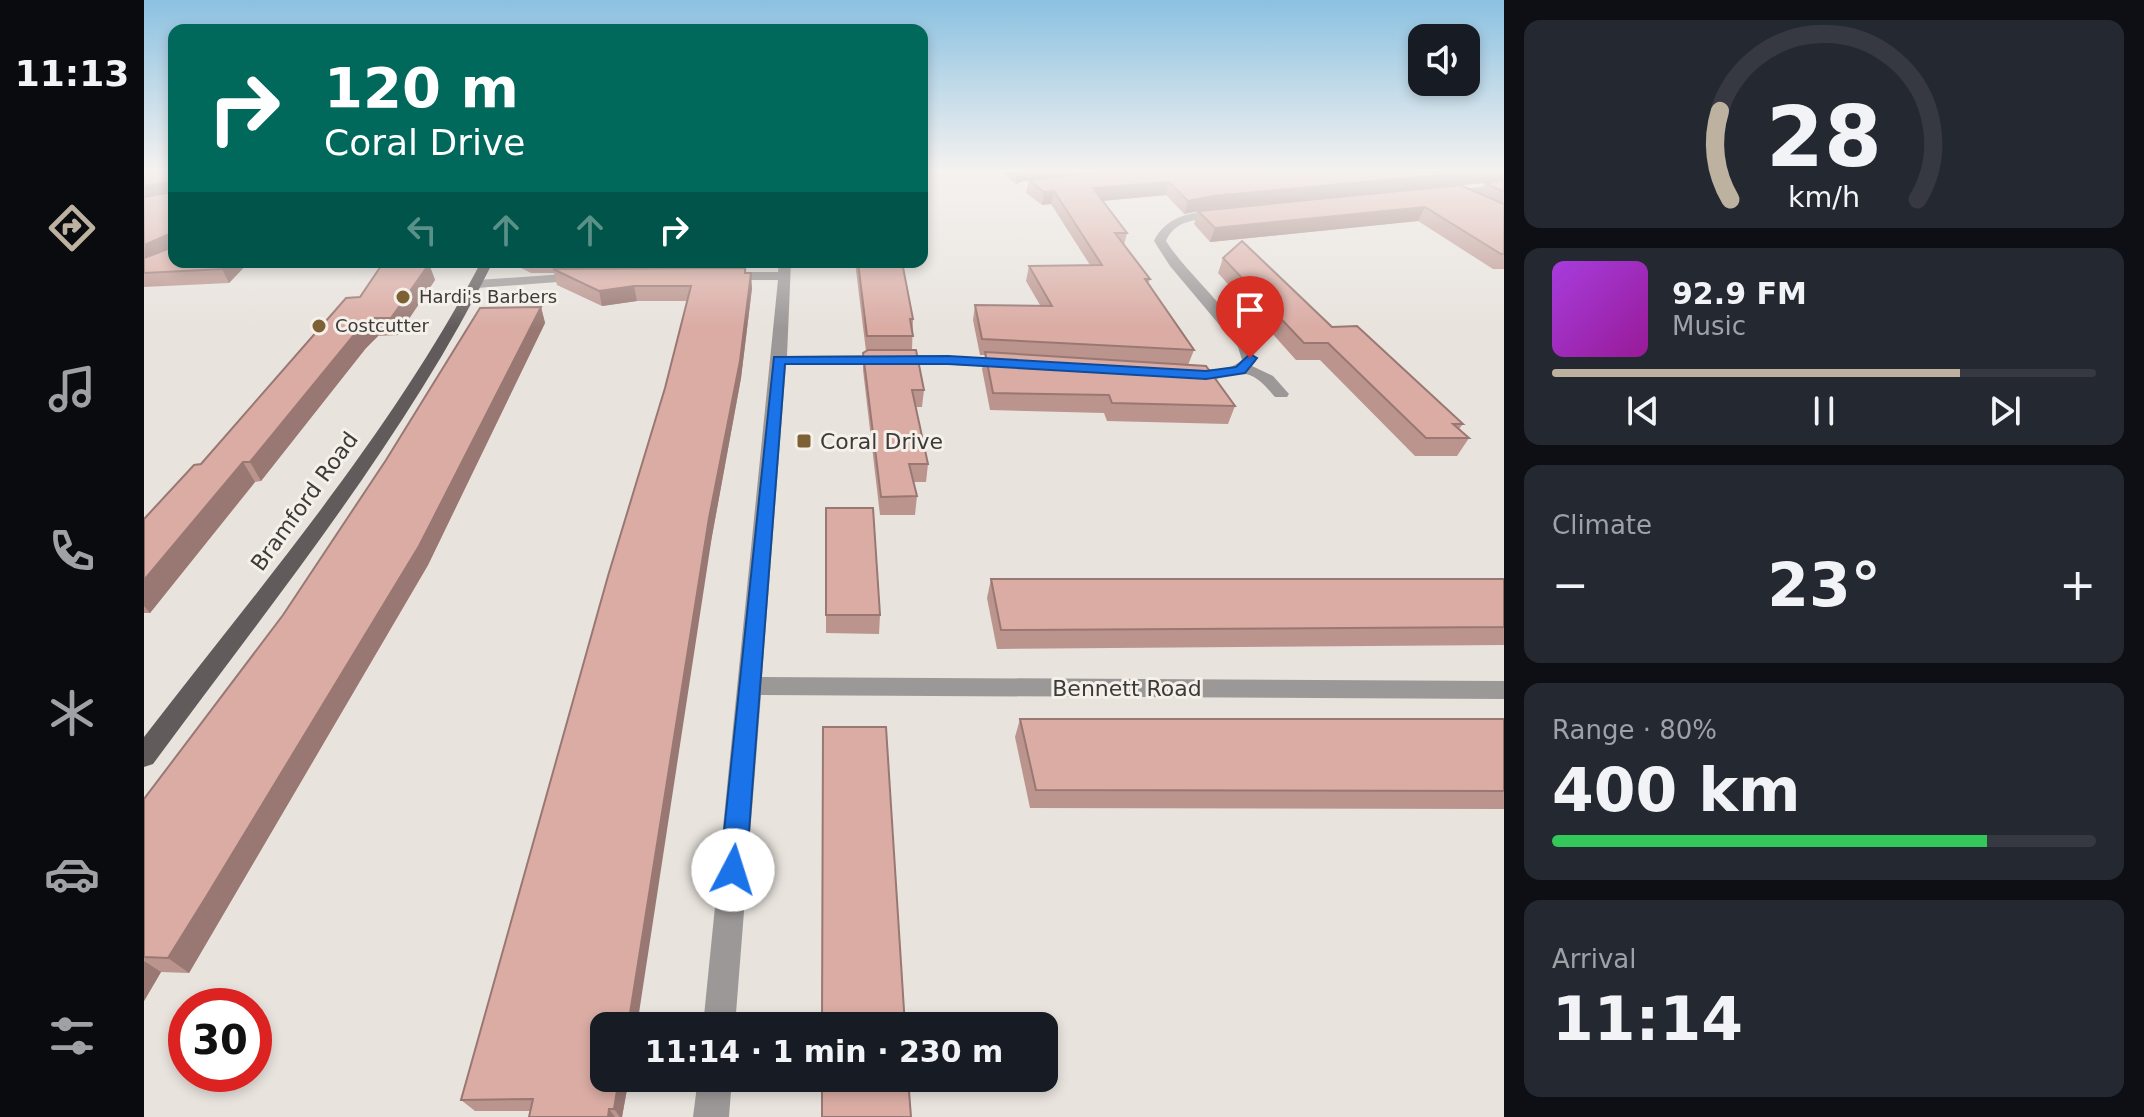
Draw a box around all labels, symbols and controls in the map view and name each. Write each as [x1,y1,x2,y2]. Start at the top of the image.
map controls [1408,24,1480,96]
button: sound [1408,24,1480,96]
text: 11:13 [15,53,129,94]
text: 120 m [324,55,519,120]
icon: right [192,56,296,160]
text: 28 [1766,89,1882,186]
text: Coral Drive [324,122,525,163]
text: km/h [1788,180,1860,214]
icon: directions [44,200,100,256]
icon: left [400,208,444,252]
icon: ahead [484,208,528,252]
icon: ahead [568,208,612,252]
icon: right [652,208,696,252]
pin [1216,276,1284,358]
text: 92.9 FM [1672,276,1807,311]
place label: Hardi's Barbers [419,286,557,307]
marker: Hardi's Barbers [394,288,412,306]
icon: arrive [1228,288,1272,332]
text: Music [1672,311,1746,341]
place label: Costcutter [335,315,430,336]
marker: Costcutter [310,317,328,335]
icon: music [44,361,100,417]
icon: previous [1621,389,1665,433]
icon: pause [1802,389,1846,433]
icon: next [1983,389,2027,433]
street label: Bramford Road [246,427,363,575]
place label: Coral Drive [820,429,943,454]
marker: Coral Drive [795,432,813,450]
text: Climate [1552,510,1652,540]
icon: phone [44,523,100,579]
text: 23° [1767,550,1881,620]
text: − [1552,559,1589,610]
text: + [2059,559,2096,610]
street label: Bennett Road [1052,676,1202,701]
icon: climate [44,685,100,741]
text: Range · 80% [1552,715,1717,745]
text: 400 km [1552,755,1801,825]
position arrow [691,828,775,912]
icon: car [44,846,100,902]
text: Arrival [1552,944,1636,974]
text: 11:14 [1552,984,1743,1054]
speed limit sign: 30 [168,988,272,1092]
icon: filters [44,1008,100,1064]
text: 11:14 · 1 min · 230 m [645,1034,1003,1069]

